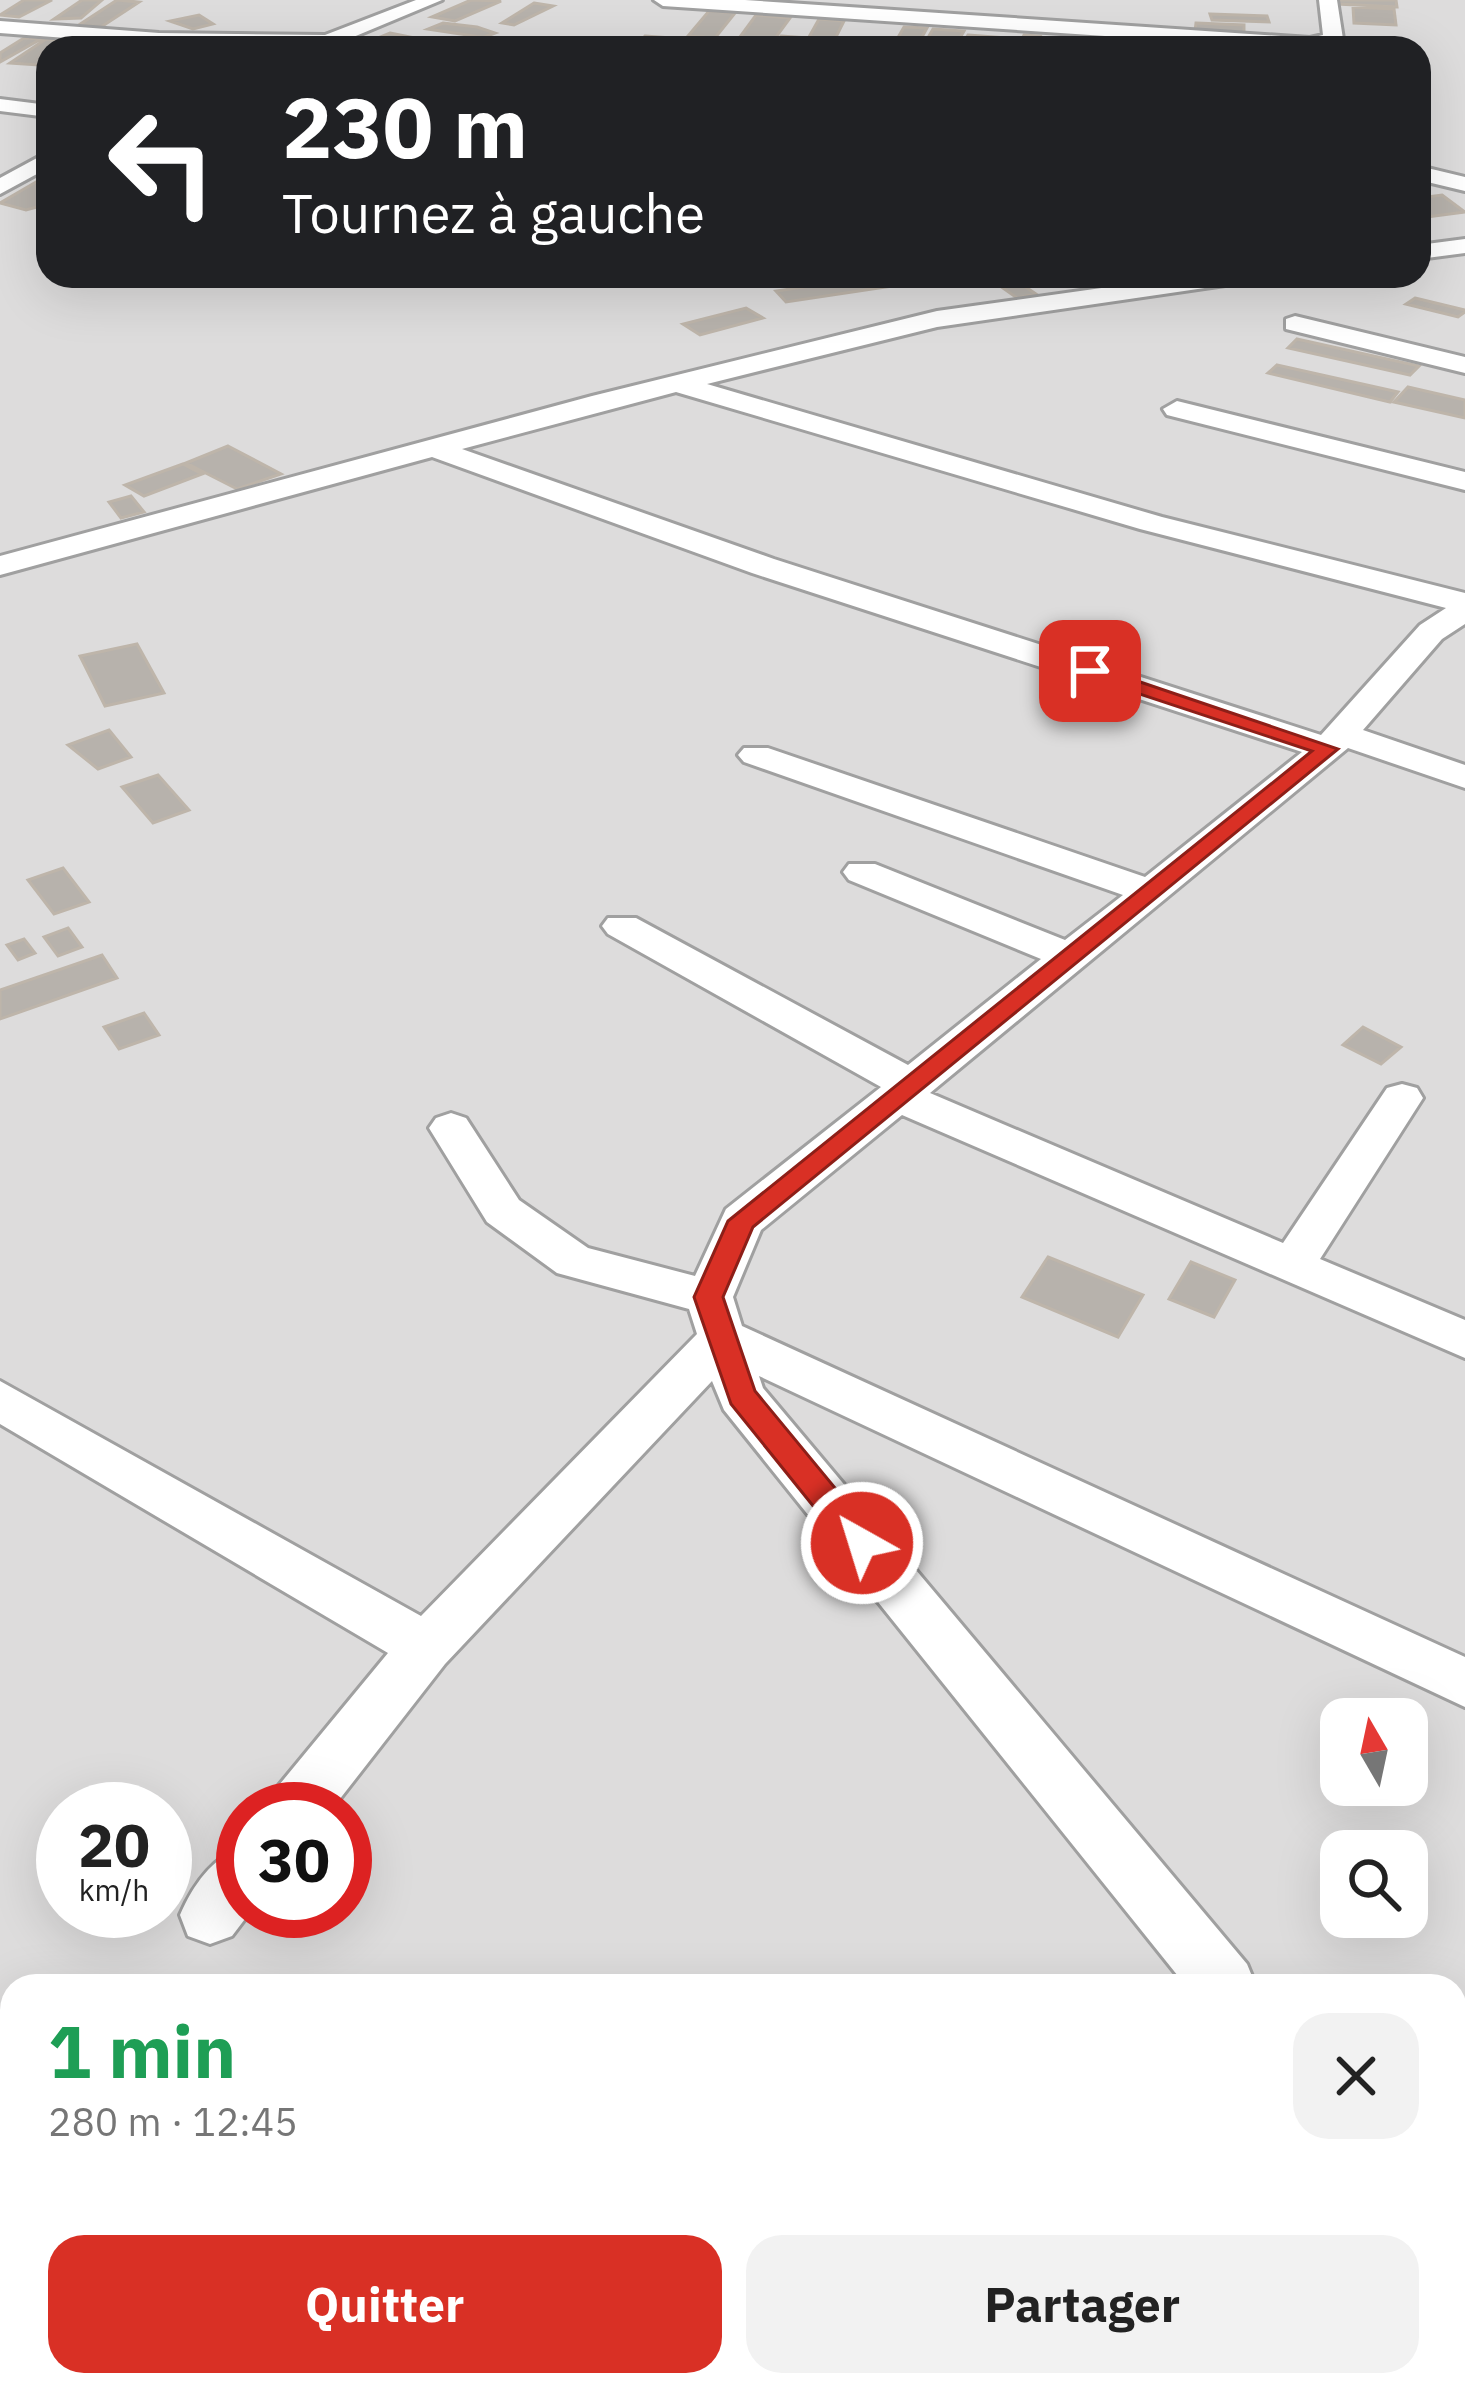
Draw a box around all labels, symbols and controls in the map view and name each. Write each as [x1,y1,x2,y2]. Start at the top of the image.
text: 230 m [282,72,528,181]
icon: left [84,84,240,240]
text: Tournez à gauche [282,178,705,248]
pin [1039,620,1141,722]
icon: arrive [1057,638,1123,704]
position arrow [799,1480,925,1606]
north arrow [1320,1698,1428,1806]
map controls [1320,1698,1428,1938]
speed limit sign: 30 [216,1782,372,1938]
text: 20 [78,1805,150,1884]
button: search [1320,1830,1428,1938]
text: km/h [79,1870,149,1909]
text: 1 min [48,2004,236,2098]
button: close [1293,2013,1419,2139]
text: 280 m · 12:45 [48,2096,298,2147]
button: Quitter [48,2235,722,2373]
button: Partager [746,2235,1419,2373]

